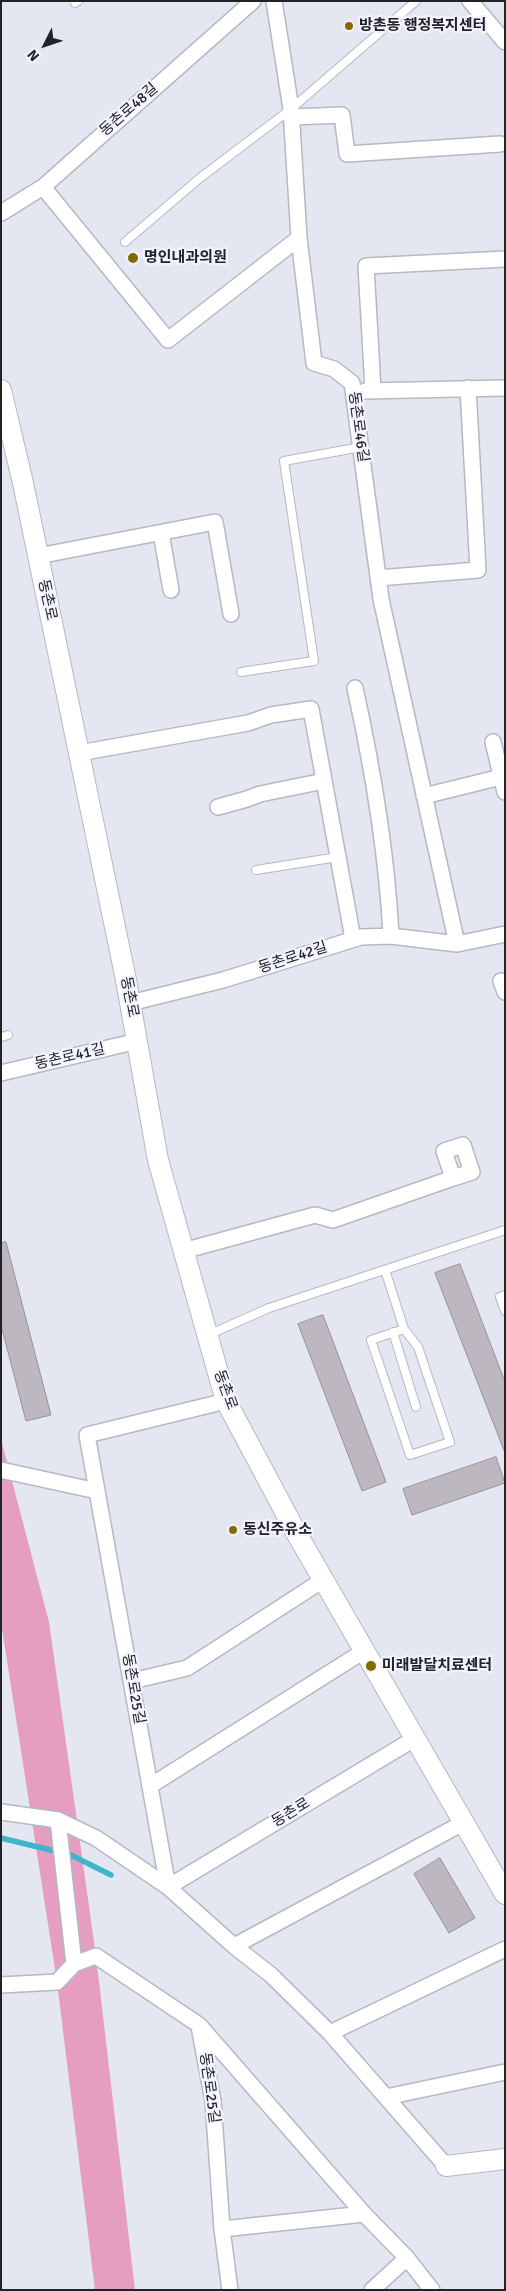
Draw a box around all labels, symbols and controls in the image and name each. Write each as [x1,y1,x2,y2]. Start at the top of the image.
place label: 방촌동 행정복지센터 [359,17,486,35]
north arrow [20,20,70,70]
marker: 방촌동 행정복지센터 [343,20,355,32]
text: N [24,46,43,64]
street label: 동촌로48길 [96,80,162,140]
place label: 명인내과의원 [144,249,227,267]
marker: 명인내과의원 [126,251,140,265]
street label: 동촌로46길 [344,390,372,464]
street label: 동촌로 [34,578,60,622]
street label: 동촌로42길 [256,938,330,978]
street label: 동촌로 [116,975,142,1019]
street label: 동촌로41길 [33,1040,107,1074]
street label: 동촌로 [209,1367,241,1413]
place label: 동신주유소 [243,1521,312,1539]
marker: 동신주유소 [227,1524,239,1536]
street label: 동촌로25길 [118,1652,148,1726]
place label: 미래발달치료센터 [382,1657,492,1675]
marker: 미래발달치료센터 [364,1659,378,1673]
street label: 동촌로 [269,1795,313,1831]
street label: 동촌로25길 [195,2051,223,2125]

